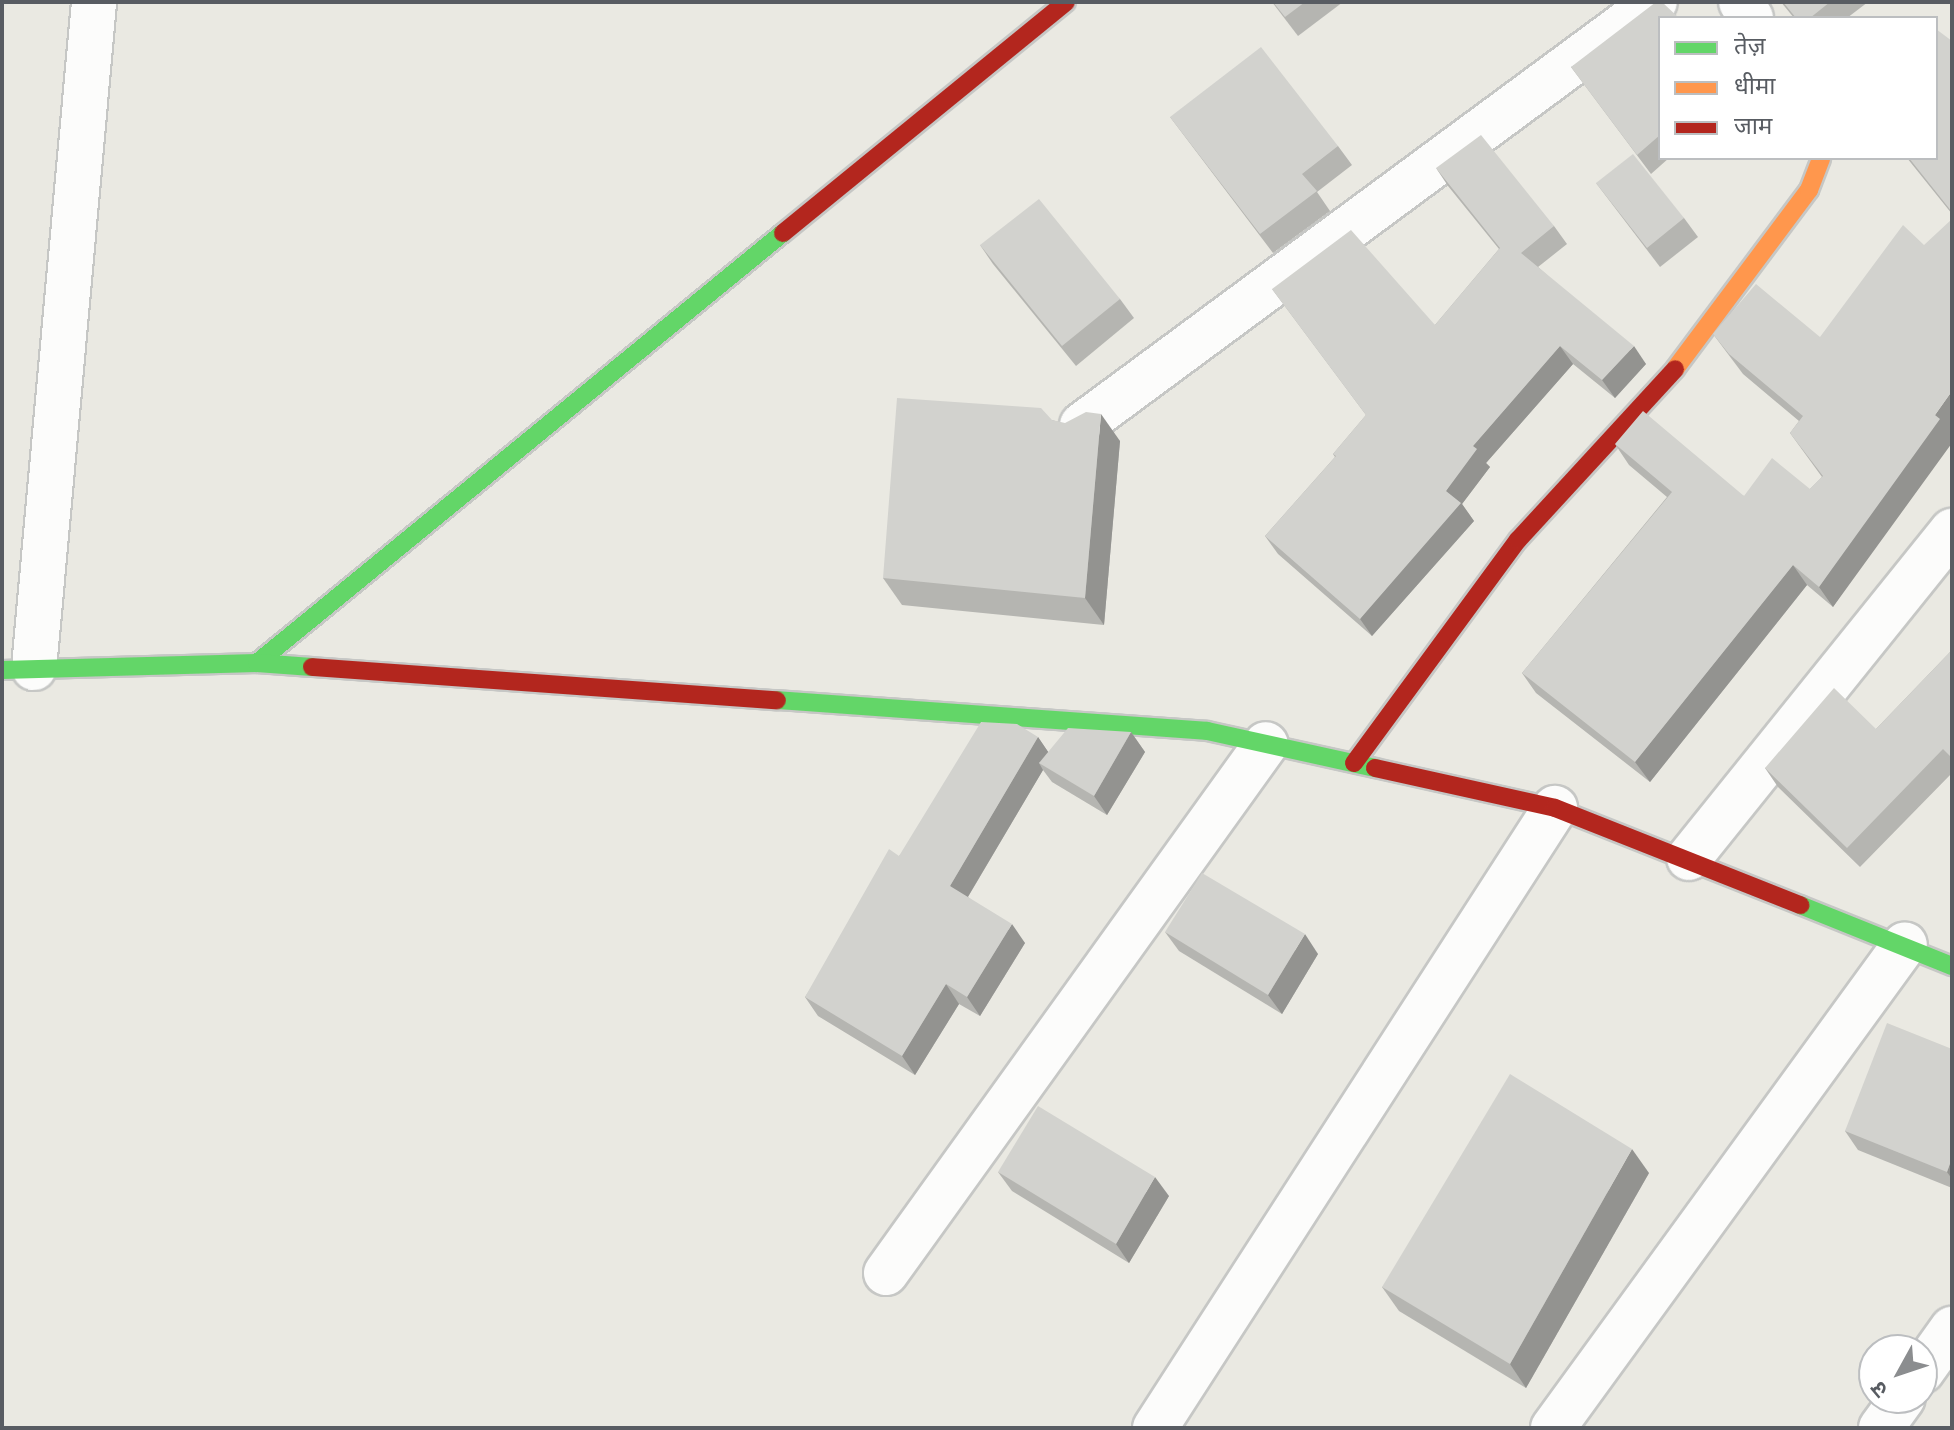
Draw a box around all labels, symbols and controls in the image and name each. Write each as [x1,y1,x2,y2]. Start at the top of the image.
legend [1658,16,1938,160]
text: तेज़ [1734,33,1766,63]
text: धीमा [1734,73,1776,103]
text: जाम [1734,113,1772,143]
north arrow [1858,1334,1938,1414]
text: उ [1866,1375,1895,1402]

